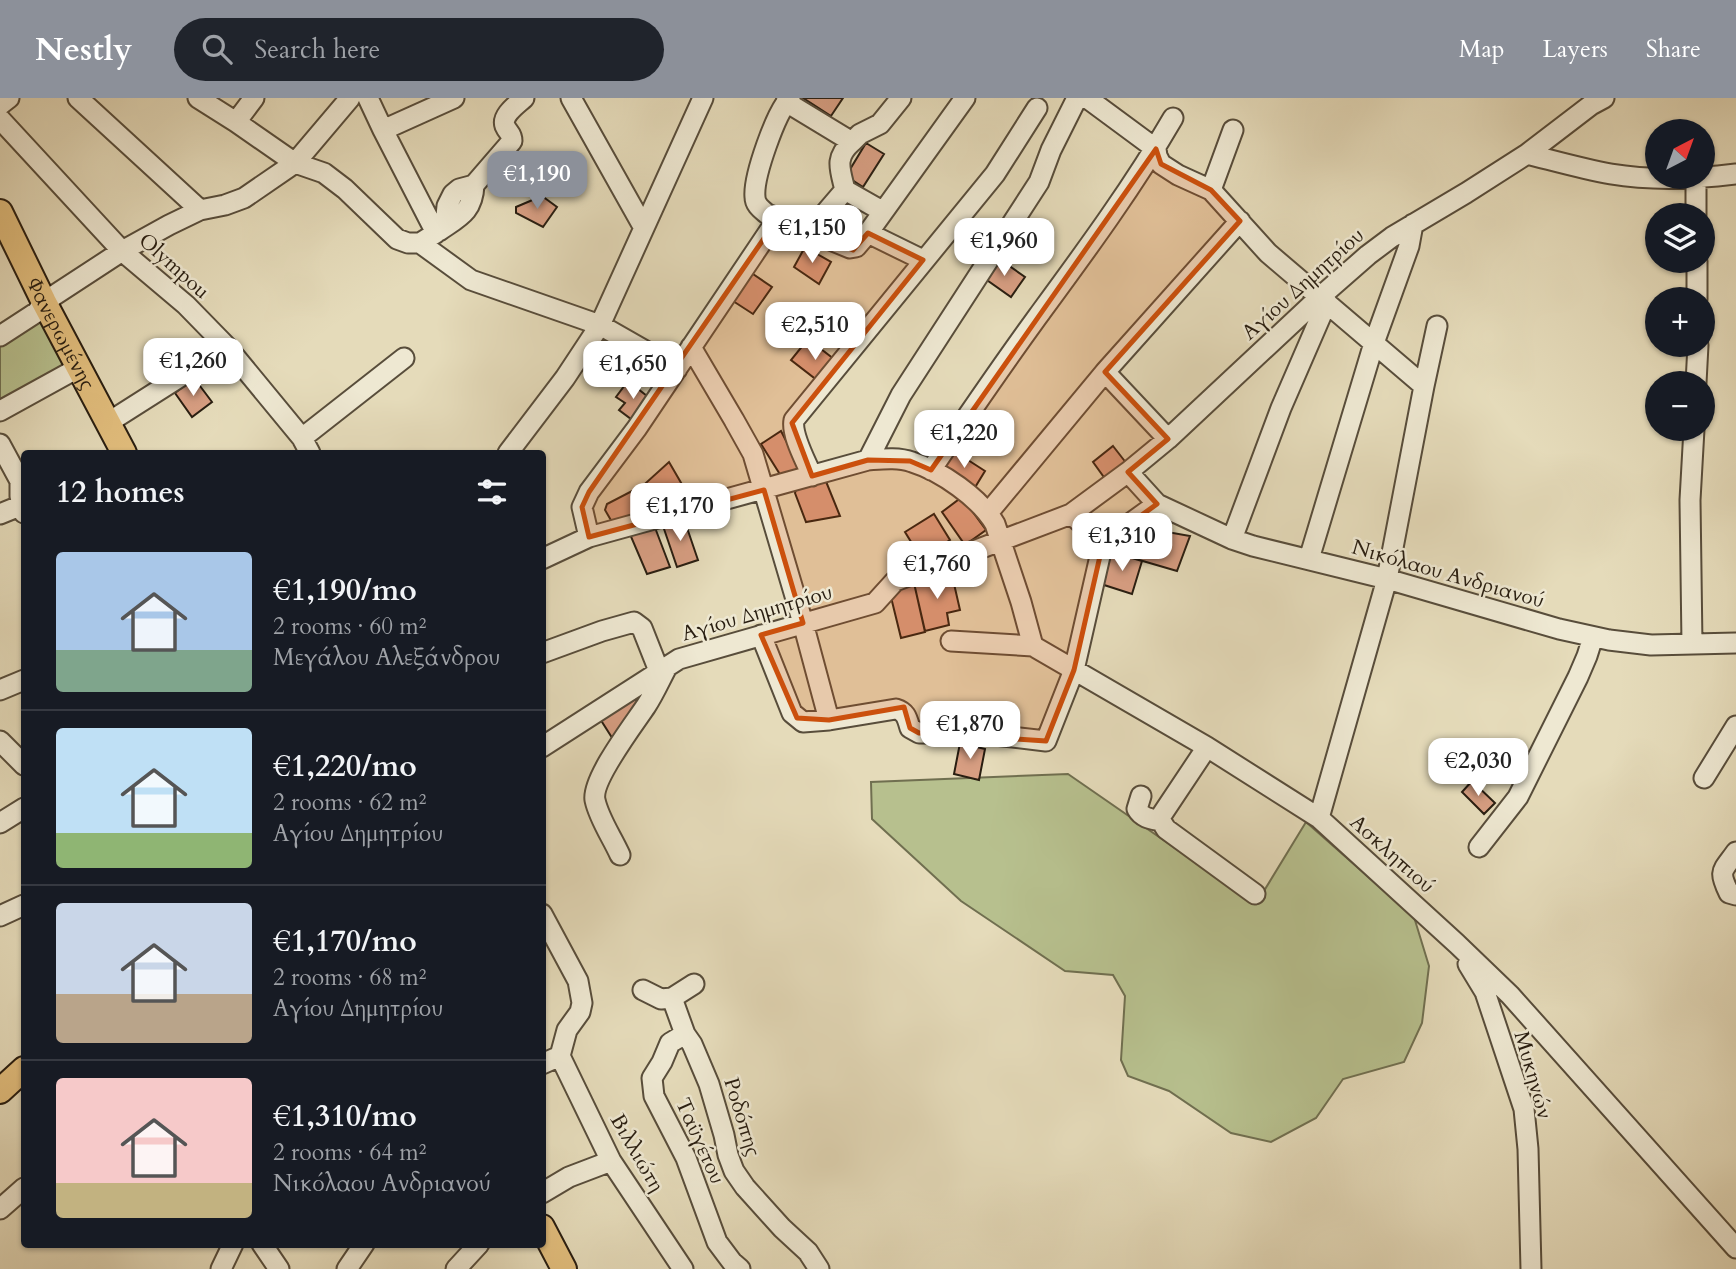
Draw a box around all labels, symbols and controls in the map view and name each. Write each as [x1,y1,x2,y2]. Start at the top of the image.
search box [174,18,664,81]
text: Nestly [35,27,132,72]
icon: search [198,30,236,68]
text: Search here [254,32,380,67]
text: Map [1459,33,1505,66]
text: Layers [1543,33,1608,66]
text: Share [1646,33,1701,66]
north arrow [1645,119,1715,189]
map controls [1645,119,1715,441]
pin: €1,190 [480,152,594,211]
text: €1,190 [503,158,571,189]
button: layers [1645,203,1715,273]
pin: €1,150 [755,206,869,265]
text: €1,150 [778,212,846,243]
pin: €1,960 [947,218,1061,278]
street label: Αγίου Δημητρίου [1236,221,1370,347]
text: €1,960 [970,225,1038,256]
street label: Olympou [132,226,216,306]
street label: Φανερωμένης [20,273,102,395]
button: + [1645,287,1715,357]
pin: €2,510 [758,302,872,362]
text: €2,510 [781,309,849,340]
pin: €1,260 [136,338,250,398]
pin: €1,650 [576,342,690,401]
text: €1,260 [159,345,227,376]
text: €1,650 [599,348,667,379]
button: − [1645,371,1715,441]
pin: €1,220 [907,410,1021,470]
text: €1,220 [930,417,998,448]
text: 12 homes [56,472,185,513]
icon: filters [473,473,511,511]
pin: €1,170 [623,484,737,543]
text: €1,170 [646,490,714,521]
pin: €1,310 [1065,514,1179,573]
text: €1,310 [1088,520,1156,551]
street label: Νικόλαου Ανδριανού [1348,533,1548,615]
pin: €1,760 [880,542,994,601]
text: €1,760 [903,548,971,579]
text: €1,190/mo [273,570,417,611]
street label: Αγίου Δημητρίου [678,578,836,648]
icon: home [112,580,196,664]
text: 2 rooms · 60 m² [273,611,426,642]
text: Μεγάλου Αλεξάνδρου [273,642,500,673]
pin: €1,870 [913,702,1027,761]
text: €1,870 [936,708,1004,739]
pin: €2,030 [1421,738,1535,798]
text: €2,030 [1444,745,1512,776]
text: €1,220/mo [273,746,417,787]
icon: home [112,756,196,840]
text: 2 rooms · 62 m² [273,787,426,818]
street label: Ασκληπιού [1343,808,1441,900]
text: Αγίου Δημητρίου [273,818,443,849]
text: €1,170/mo [273,921,417,962]
icon: home [112,931,196,1015]
text: 2 rooms · 68 m² [273,962,426,993]
text: Αγίου Δημητρίου [273,993,443,1024]
street label: Μυκηνών [1507,1028,1559,1122]
street label: Ροδόπης [716,1074,768,1160]
street label: Ταϋγέτου [668,1093,732,1189]
text: €1,310/mo [273,1096,417,1137]
icon: home [112,1106,196,1190]
street label: Βιλλιώτη [603,1109,671,1197]
text: 2 rooms · 64 m² [273,1137,426,1168]
text: Νικόλαου Ανδριανού [273,1168,491,1199]

